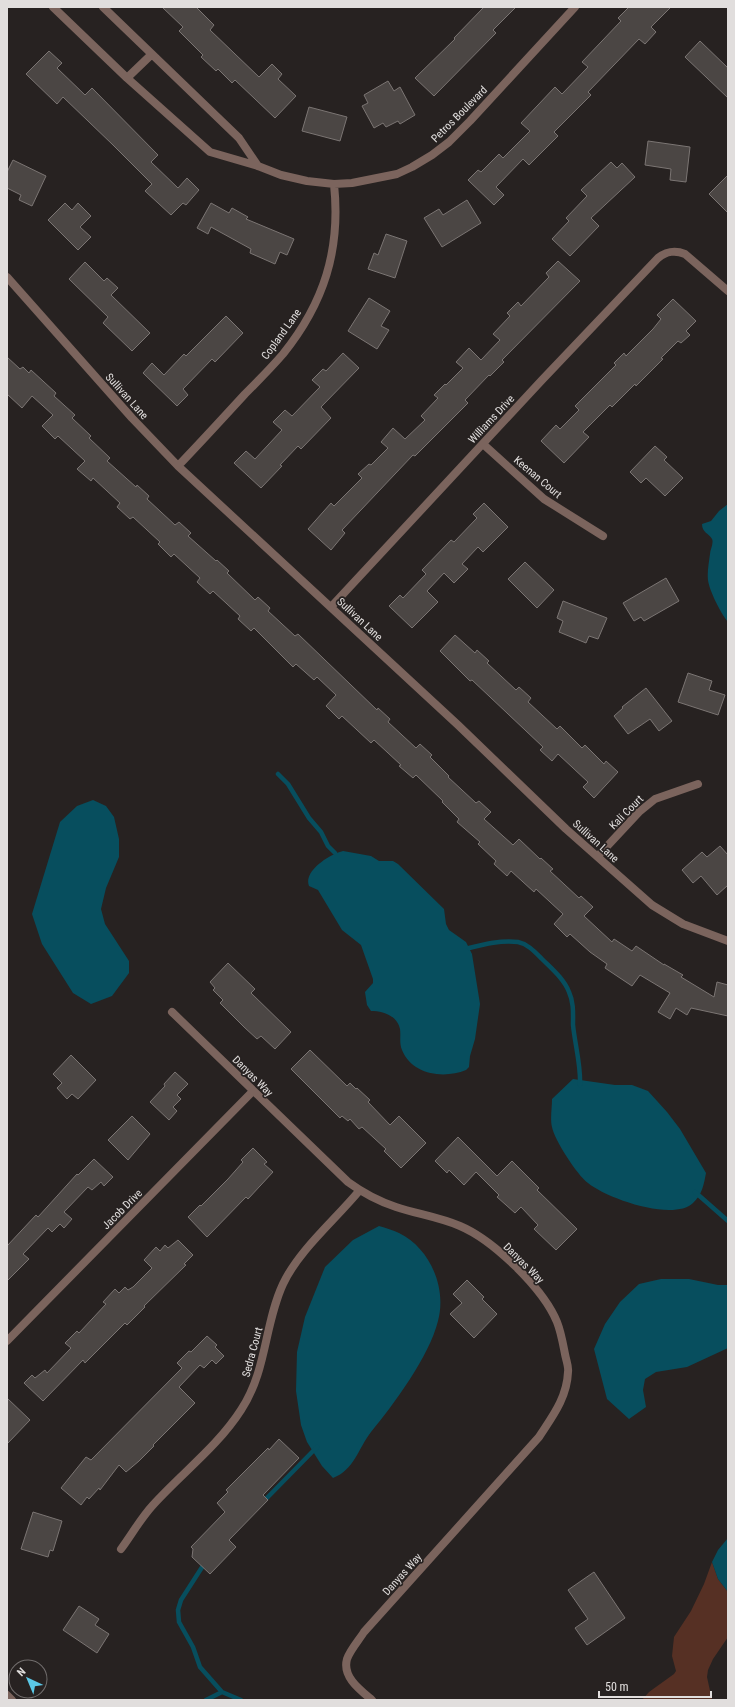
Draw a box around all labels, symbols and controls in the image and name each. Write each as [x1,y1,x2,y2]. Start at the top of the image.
street label: Petros Boulevard [429,84,490,145]
street label: Copland Lane [259,306,304,362]
street label: Sullivan Lane [103,371,151,422]
street label: Williams Drive [466,392,517,446]
street label: Keenan Court [511,454,564,501]
street label: Sullivan Lane [334,595,385,644]
street label: Kali Court [607,793,646,832]
street label: Sullivan Lane [570,817,621,865]
street label: Danyas Way [230,1053,276,1100]
street label: Jacob Drive [100,1187,145,1232]
street label: Danyas Way [501,1240,547,1287]
street label: Sedra Court [240,1326,265,1379]
street label: Danyas Way [380,1550,425,1598]
north arrow [8,1659,48,1699]
text: N [14,1665,29,1679]
scale bar [599,1673,711,1699]
text: 50 m [605,1680,629,1694]

